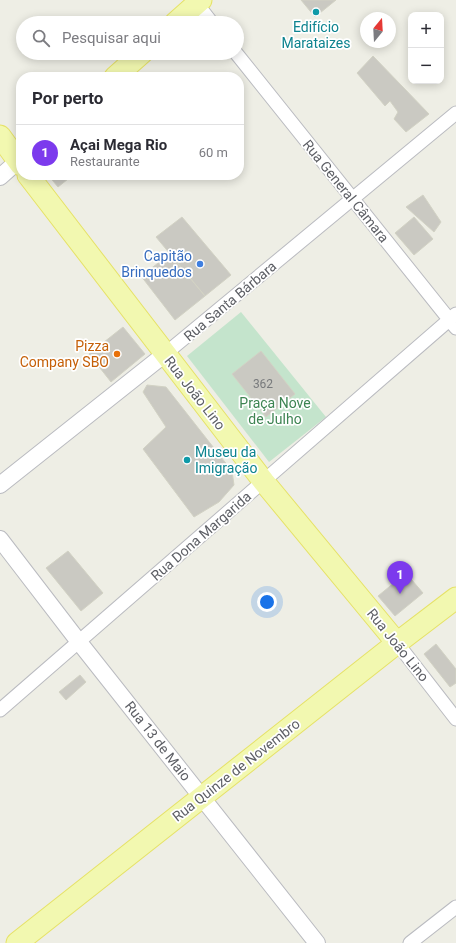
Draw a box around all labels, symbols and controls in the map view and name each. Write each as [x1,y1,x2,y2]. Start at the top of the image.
marker: Edifício Marataizes [311,7,321,17]
north arrow [360,12,396,48]
map controls [408,12,444,84]
button: + [408,12,444,48]
search box [16,16,244,60]
place label: Edifício Marataizes [281,19,351,51]
icon: search [30,27,52,49]
text: Pesquisar aqui [62,29,161,47]
button: − [408,48,444,84]
text: Por perto [32,88,103,108]
text: Açai Mega Rio [70,136,167,154]
street label: Rua General Câmara [300,137,392,245]
text: 1 [41,145,49,160]
text: 60 m [199,145,228,160]
text: Restaurante [70,154,140,169]
place label: Capitão Brinquedos [121,248,192,280]
street label: Rua Santa Bárbara [181,258,279,344]
marker: Capitão Brinquedos [195,259,205,269]
place label: Pizza Company SBO [20,338,109,370]
marker: Pizza Company SBO [112,349,122,359]
street label: Rua João Lino [161,353,229,433]
house number: 362 [253,377,273,391]
park label: Praça Nove de Julho [239,395,311,427]
place label: Museu da Imigração [195,444,257,476]
marker: Museu da Imigração [182,455,192,465]
street label: Rua Dona Margarida [148,488,254,584]
pin: 1 [387,561,413,594]
your location [257,592,277,612]
street label: Rua João Lino [364,605,432,685]
street label: Rua 13 de Maio [122,698,194,784]
street label: Rua Quinze de Novembro [169,715,303,825]

